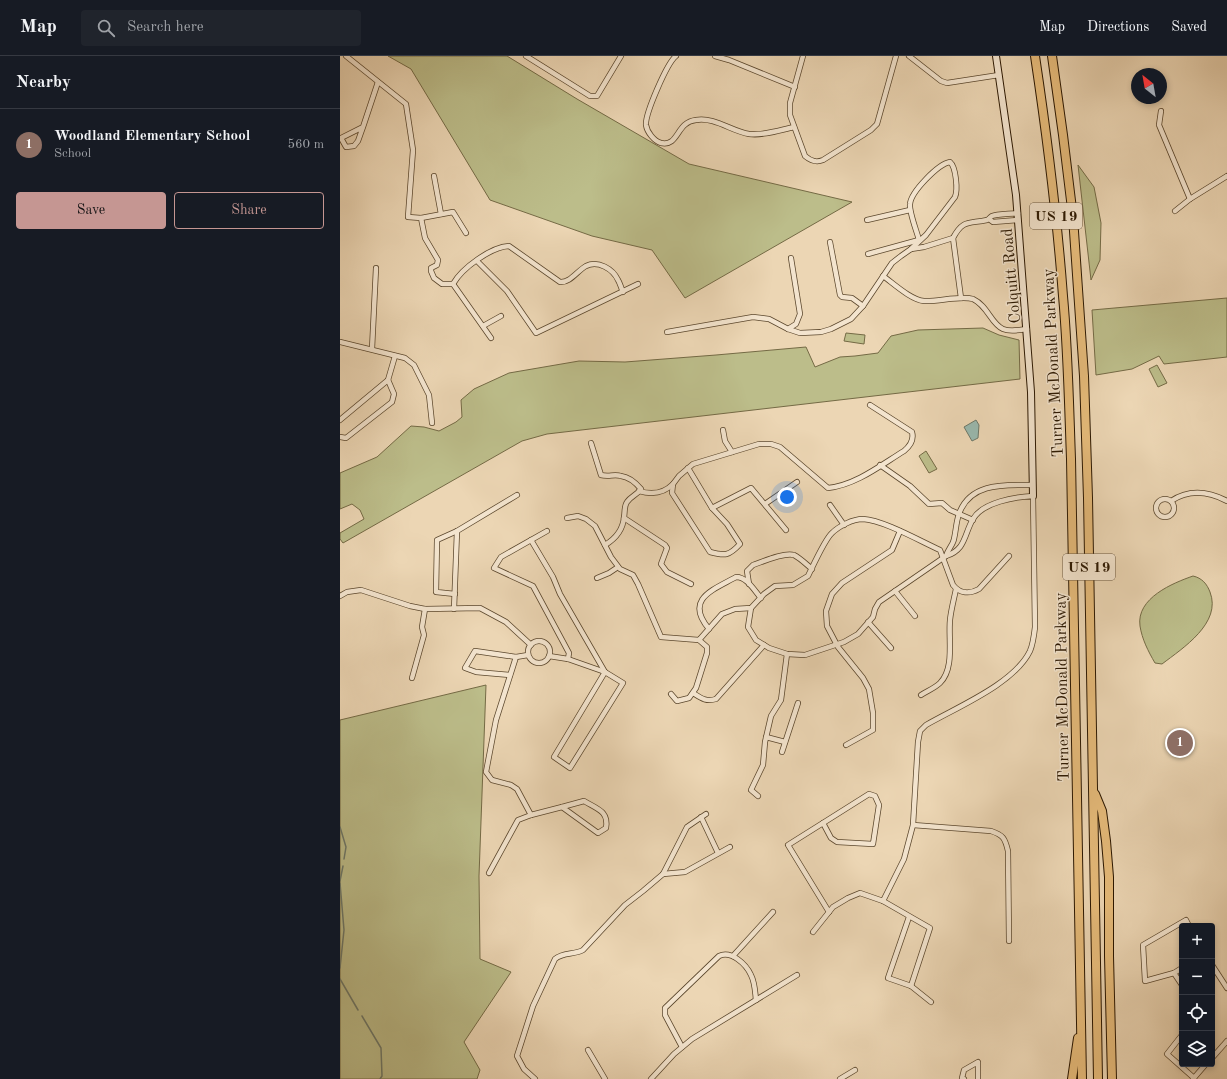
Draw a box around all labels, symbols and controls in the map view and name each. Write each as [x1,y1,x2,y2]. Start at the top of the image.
search box [81,10,361,46]
icon: search [95,17,117,39]
text: Map [20,18,57,37]
text: Search here [127,20,204,35]
text: Map [1039,20,1065,34]
text: Directions [1087,20,1149,34]
text: Saved [1171,20,1207,34]
north arrow [1131,68,1167,104]
text: Nearby [16,74,71,91]
text: Woodland Elementary School [54,129,250,144]
text: 1 [25,138,33,151]
text: 560 m [287,138,324,151]
text: School [54,147,91,160]
button: Save [16,192,166,229]
button: Share [174,192,324,229]
road number: US 19 [1030,203,1082,229]
street label: Colquitt Road [1000,228,1024,324]
street label: Turner McDonald Parkway [1041,268,1067,458]
your location [777,487,797,507]
road number: US 19 [1063,554,1115,580]
street label: Turner McDonald Parkway [1053,592,1073,782]
pin: 1 [1167,728,1193,758]
map controls [1179,923,1215,1067]
button: + [1179,923,1215,959]
button: − [1179,959,1215,995]
button: locate [1179,995,1215,1031]
button: layers [1179,1031,1215,1067]

